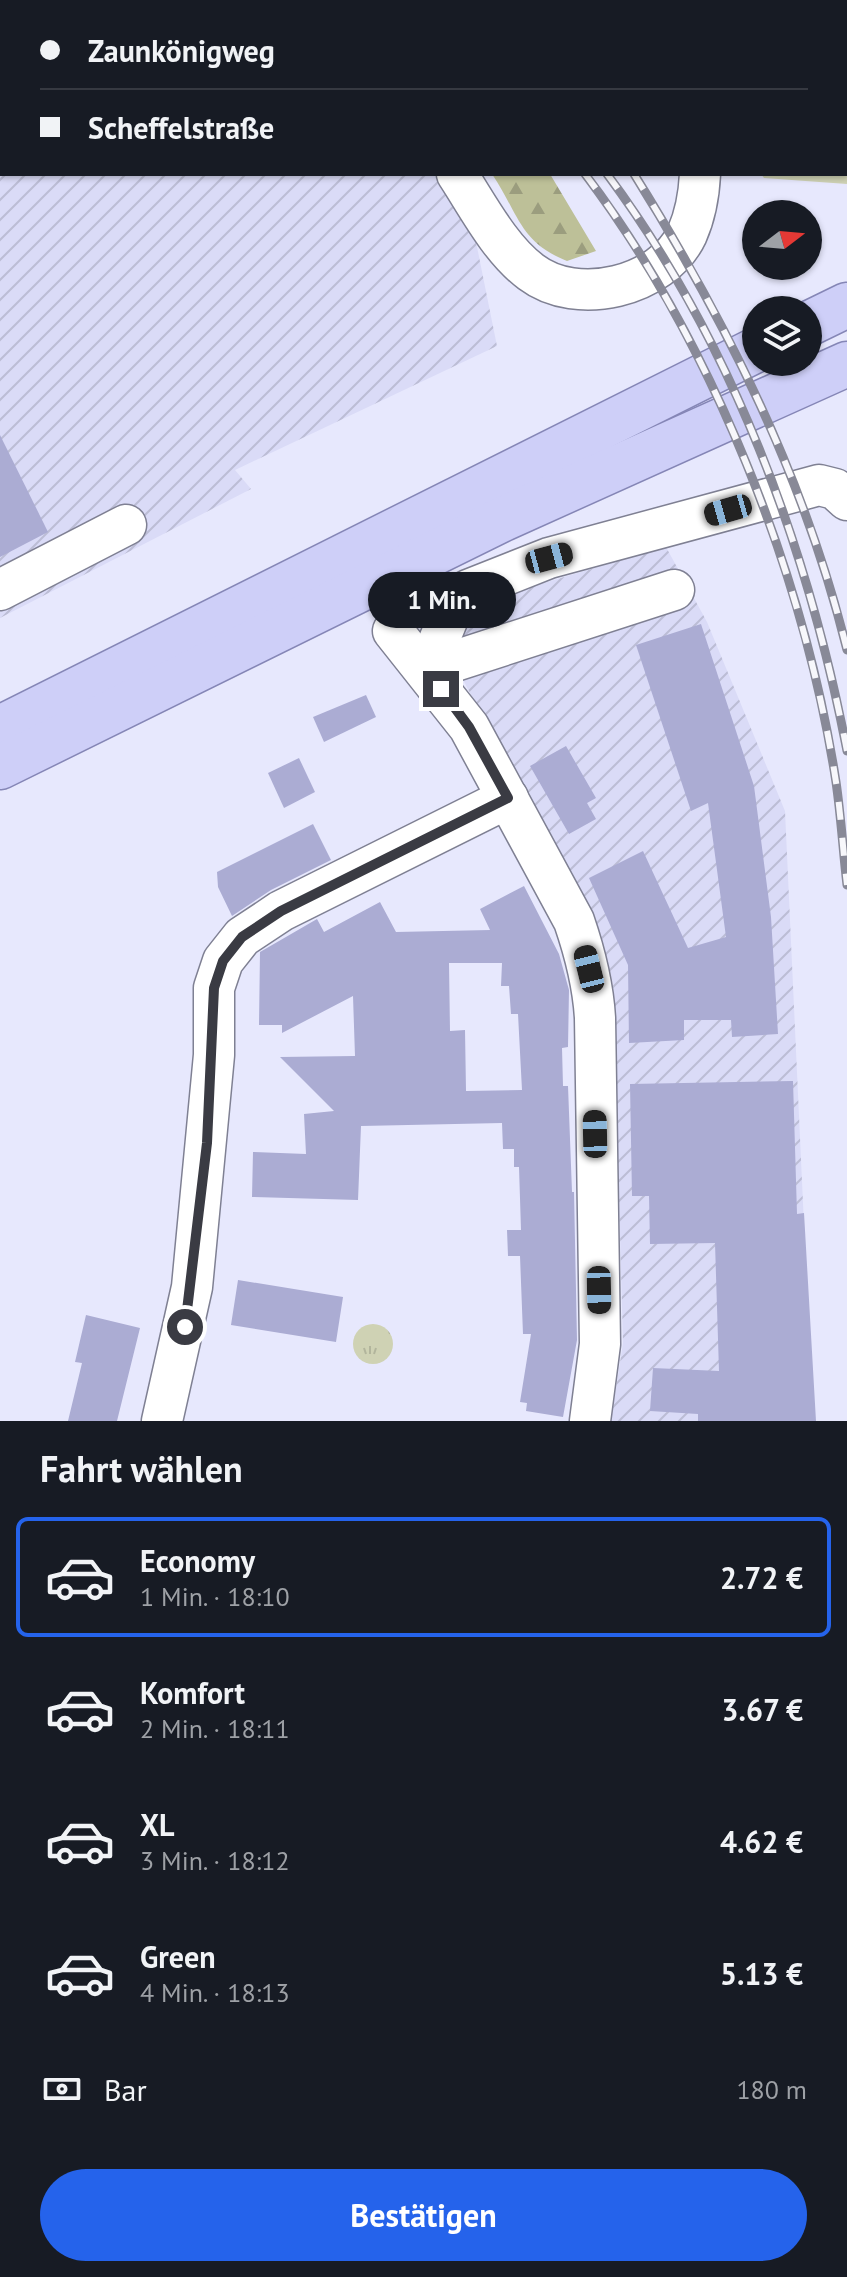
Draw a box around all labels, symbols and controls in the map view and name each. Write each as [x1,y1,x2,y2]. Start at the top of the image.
text: Zaunkönigweg [88,31,275,70]
text: Scheffelstraße [88,108,274,147]
north arrow [742,200,822,280]
map controls [742,200,822,376]
button: layers [742,296,822,376]
car [702,492,754,528]
car [523,540,575,576]
callout: 1 Min. [367,573,515,629]
text: 1 Min. [407,583,477,616]
route end [423,671,459,707]
car [572,943,606,995]
car [583,1110,607,1158]
car [587,1266,611,1314]
route start [167,1309,203,1345]
text: Fahrt wählen [40,1445,243,1492]
icon: car [44,1541,116,1613]
text: Economy [140,1541,255,1580]
text: 2.72 € [720,1558,803,1597]
text: 1 Min. · 18:10 [140,1580,290,1613]
icon: car [44,1673,116,1745]
text: Komfort [140,1673,245,1712]
text: 3.67 € [722,1690,803,1729]
text: 2 Min. · 18:11 [140,1712,290,1745]
icon: car [44,1805,116,1877]
text: XL [140,1805,174,1844]
text: 4.62 € [720,1822,803,1861]
text: 3 Min. · 18:12 [140,1844,290,1877]
icon: car [44,1937,116,2009]
text: Green [140,1937,215,1976]
text: 5.13 € [720,1954,803,1993]
text: 4 Min. · 18:13 [140,1976,290,2009]
icon: cash [40,2067,84,2111]
text: Bar [104,2070,147,2109]
text: 180 m [736,2073,807,2106]
button: Bestätigen [40,2169,807,2261]

